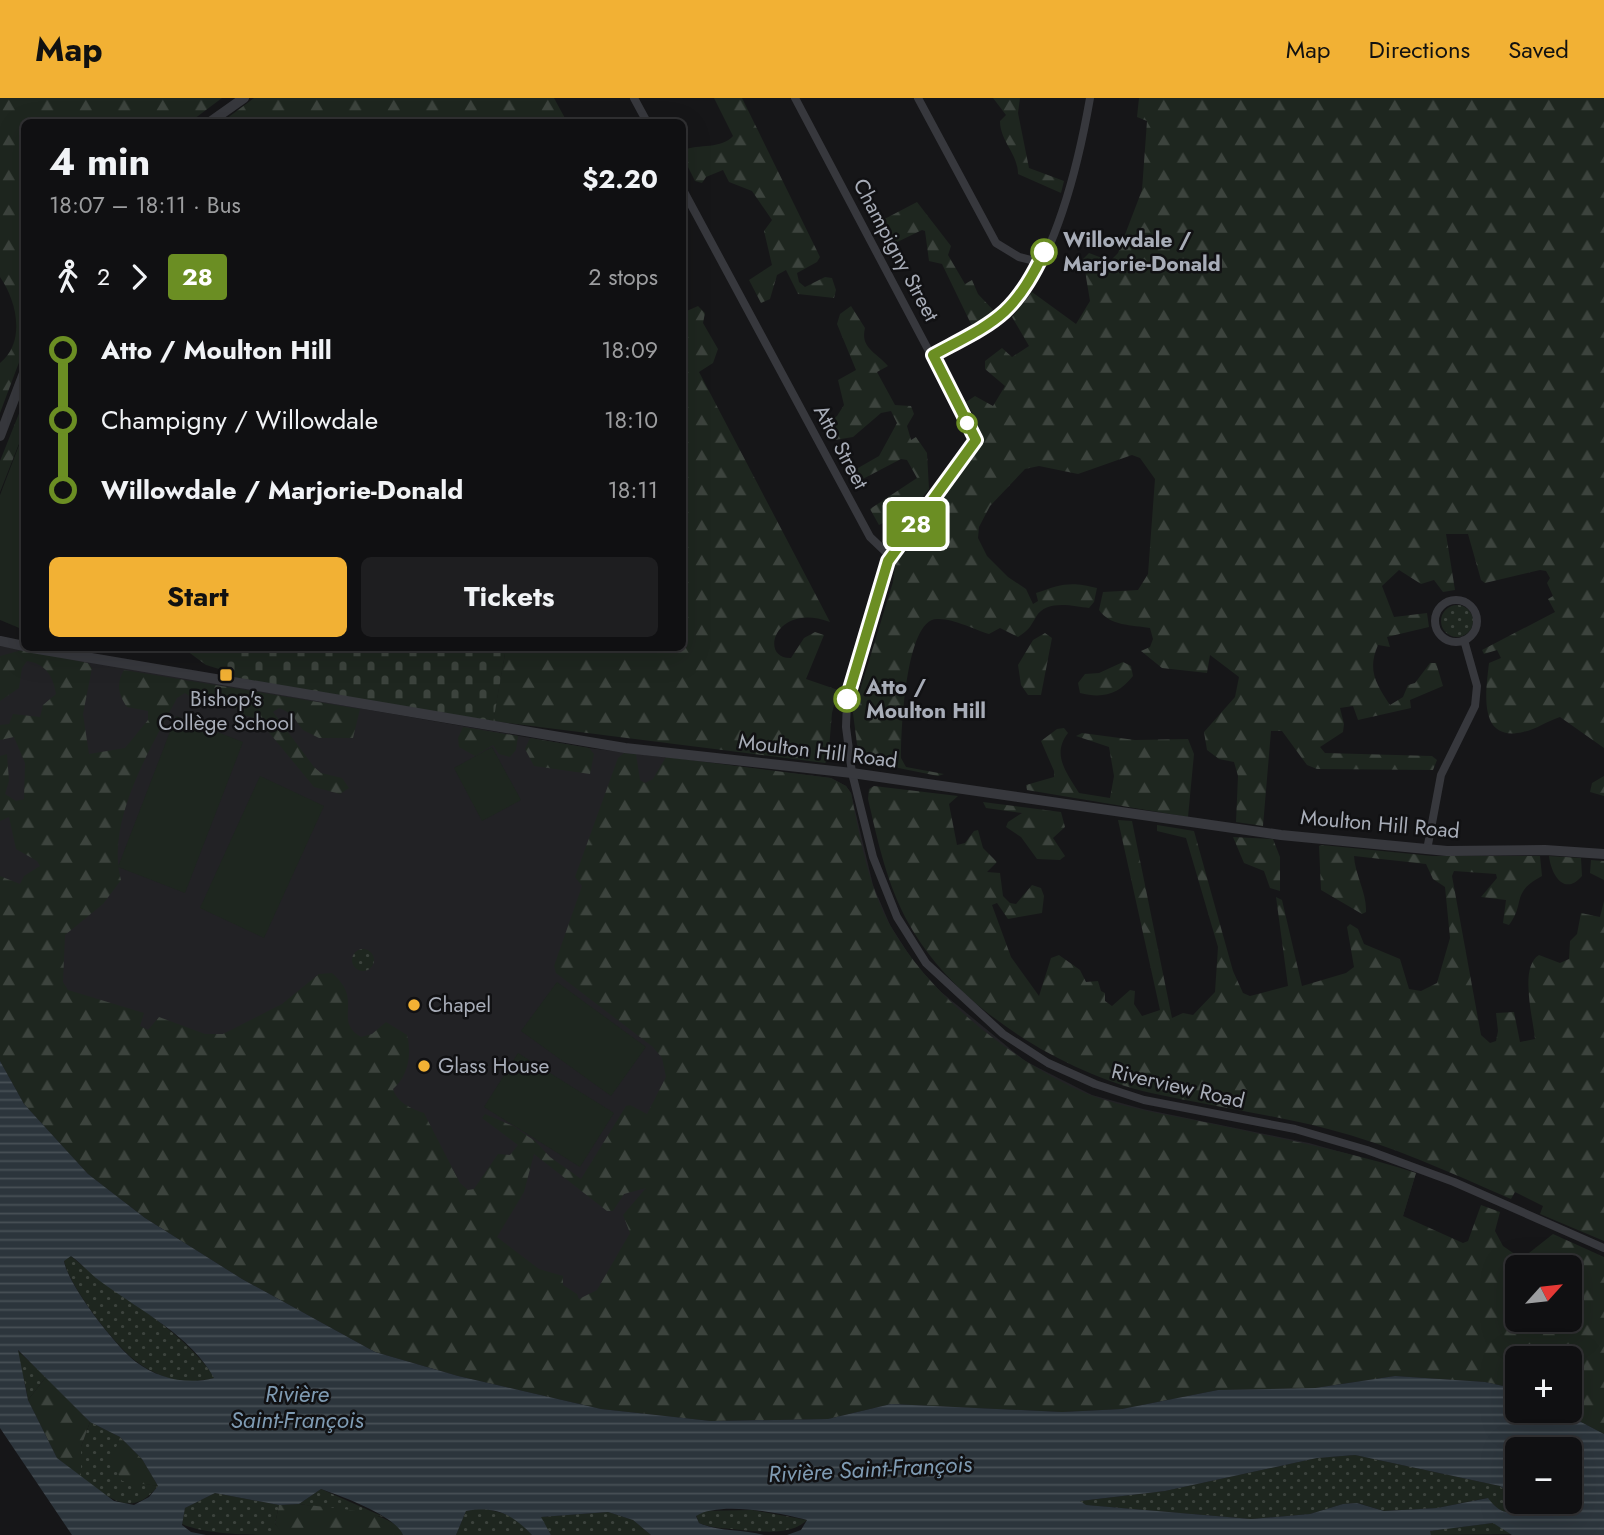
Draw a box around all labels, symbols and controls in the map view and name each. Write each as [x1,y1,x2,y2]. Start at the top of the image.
text: Map [35,26,103,73]
text: Map [1286,32,1331,67]
text: Directions [1369,32,1470,67]
text: Saved [1508,32,1569,67]
text: 4 min [49,134,150,189]
text: $2.20 [582,160,658,198]
street label: Champigny Street [846,173,946,327]
text: 18:07 – 18:11 · Bus [49,188,241,222]
place label: Willowdale / Marjorie-Donald [1063,225,1221,279]
marker: Willowdale / Marjorie-Donald [1031,239,1057,265]
icon: walk [49,258,87,296]
icon: forward [120,258,158,296]
text: 28 [182,259,213,294]
text: 2 [97,260,110,294]
text: 2 stops [588,260,658,294]
text: Atto / Moulton Hill [101,331,332,369]
text: 18:09 [601,333,658,367]
street label: Atto Street [806,399,876,495]
text: Champigny / Willowdale [101,401,378,439]
text: 18:10 [604,403,658,437]
unlabelled marker [957,413,977,433]
text: Willowdale / Marjorie-Donald [101,471,463,509]
text: 18:11 [607,473,658,507]
line badge: 28 [884,501,948,547]
text: 28 [901,506,931,541]
button: Start [49,557,347,637]
button: Tickets [361,557,658,637]
marker: Bishop's Collège School [218,667,234,683]
place label: Atto / Moulton Hill [865,672,986,726]
place label: Bishop's Collège School [158,684,294,738]
marker: Atto / Moulton Hill [834,686,860,712]
street label: Moulton Hill Road [737,726,899,776]
street label: Moulton Hill Road [1299,802,1461,846]
place label: Chapel [428,990,491,1020]
marker: Chapel [406,997,422,1013]
place label: Glass House [438,1051,549,1081]
street label: Riverview Road [1108,1056,1248,1116]
marker: Glass House [416,1058,432,1074]
north arrow [1505,1255,1582,1332]
map controls [1505,1255,1582,1514]
button: + [1505,1346,1582,1423]
water label: Rivière Saint-François [231,1377,364,1437]
button: − [1505,1437,1582,1514]
water label: Rivière Saint-François [767,1447,974,1491]

